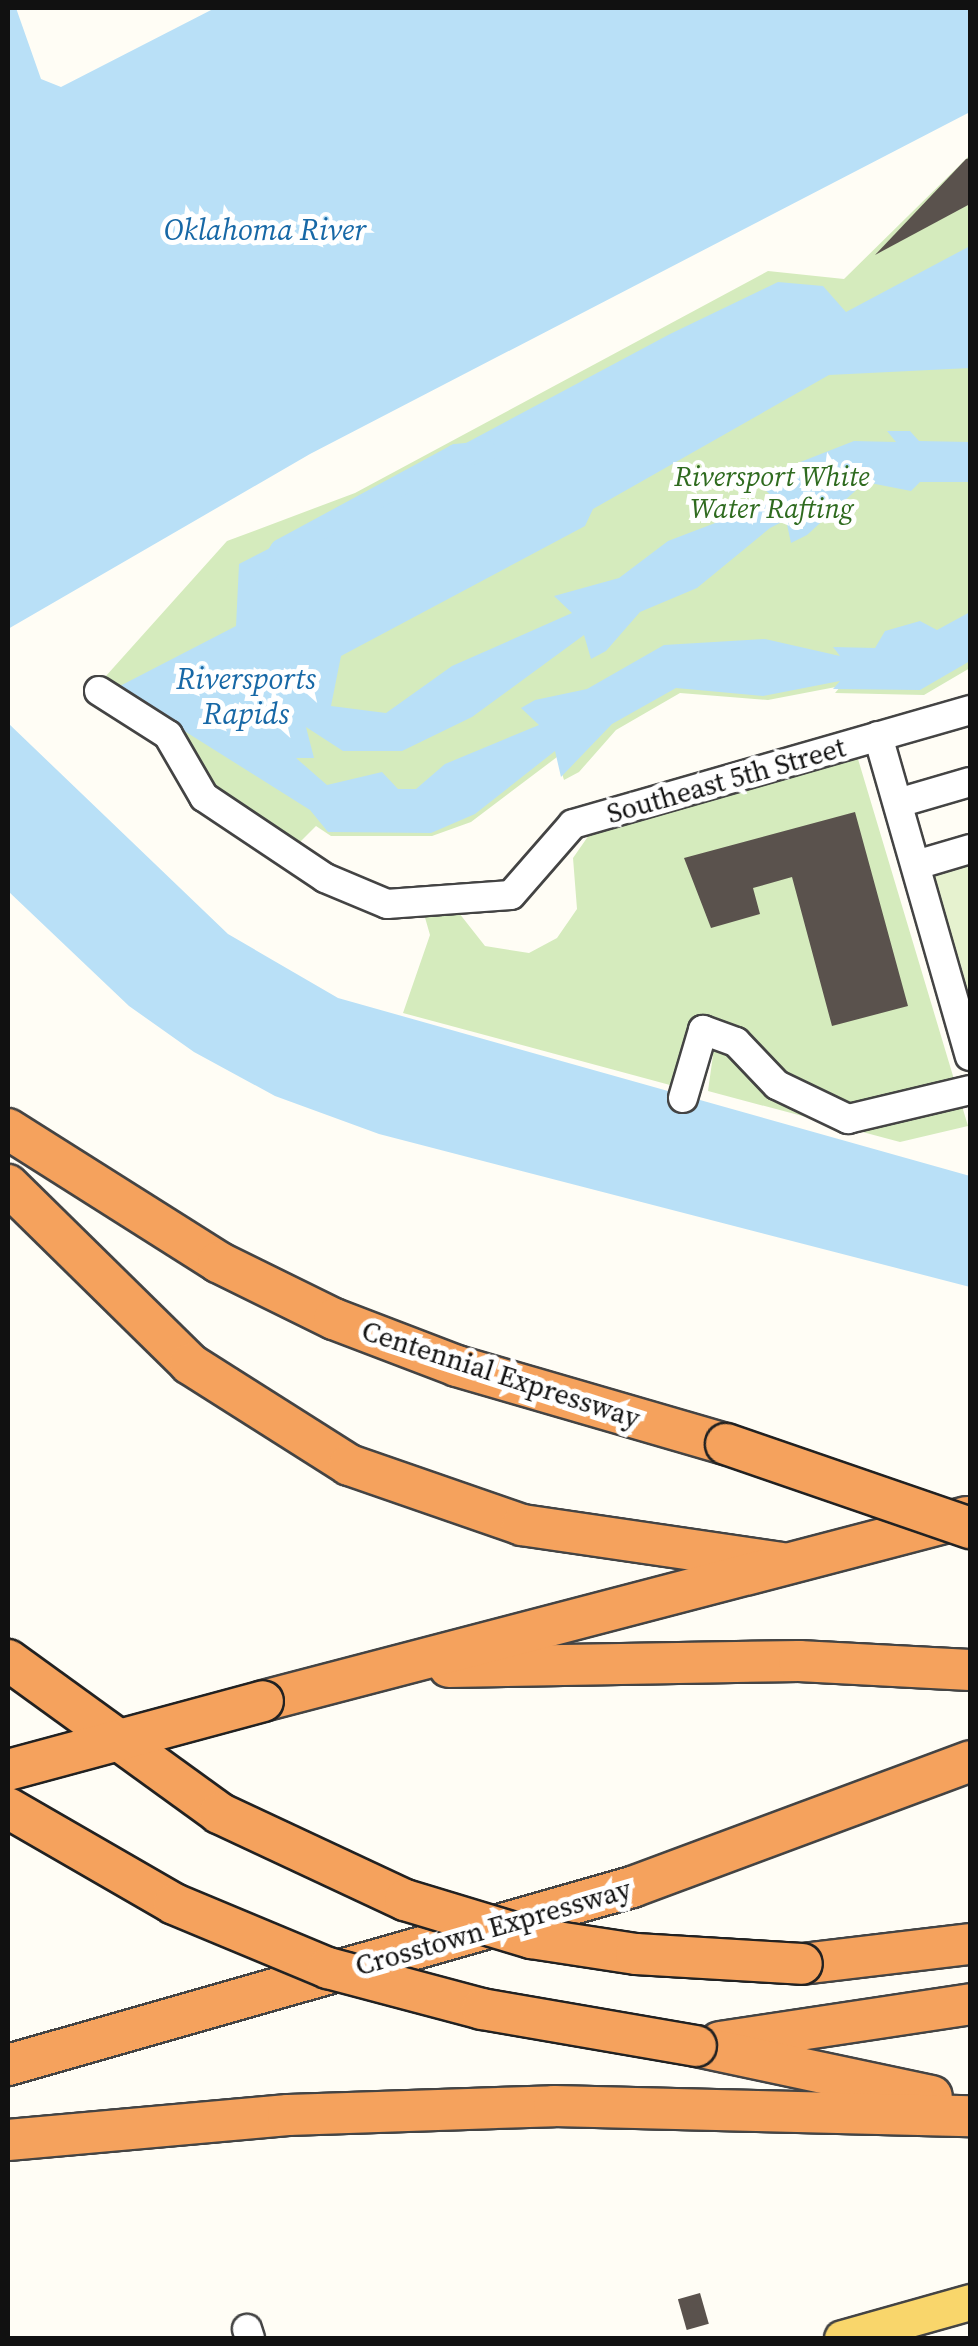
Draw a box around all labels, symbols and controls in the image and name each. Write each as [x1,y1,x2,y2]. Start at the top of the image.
water label: Oklahoma River [164,212,366,248]
park label: Riversport White Water Rafting [674,459,870,525]
water label: Riversports Rapids [176,661,316,732]
street label: Southeast 5th Street [603,730,849,830]
street label: Centennial Expressway [358,1313,644,1435]
street label: Crosstown Expressway [351,1872,635,1982]

